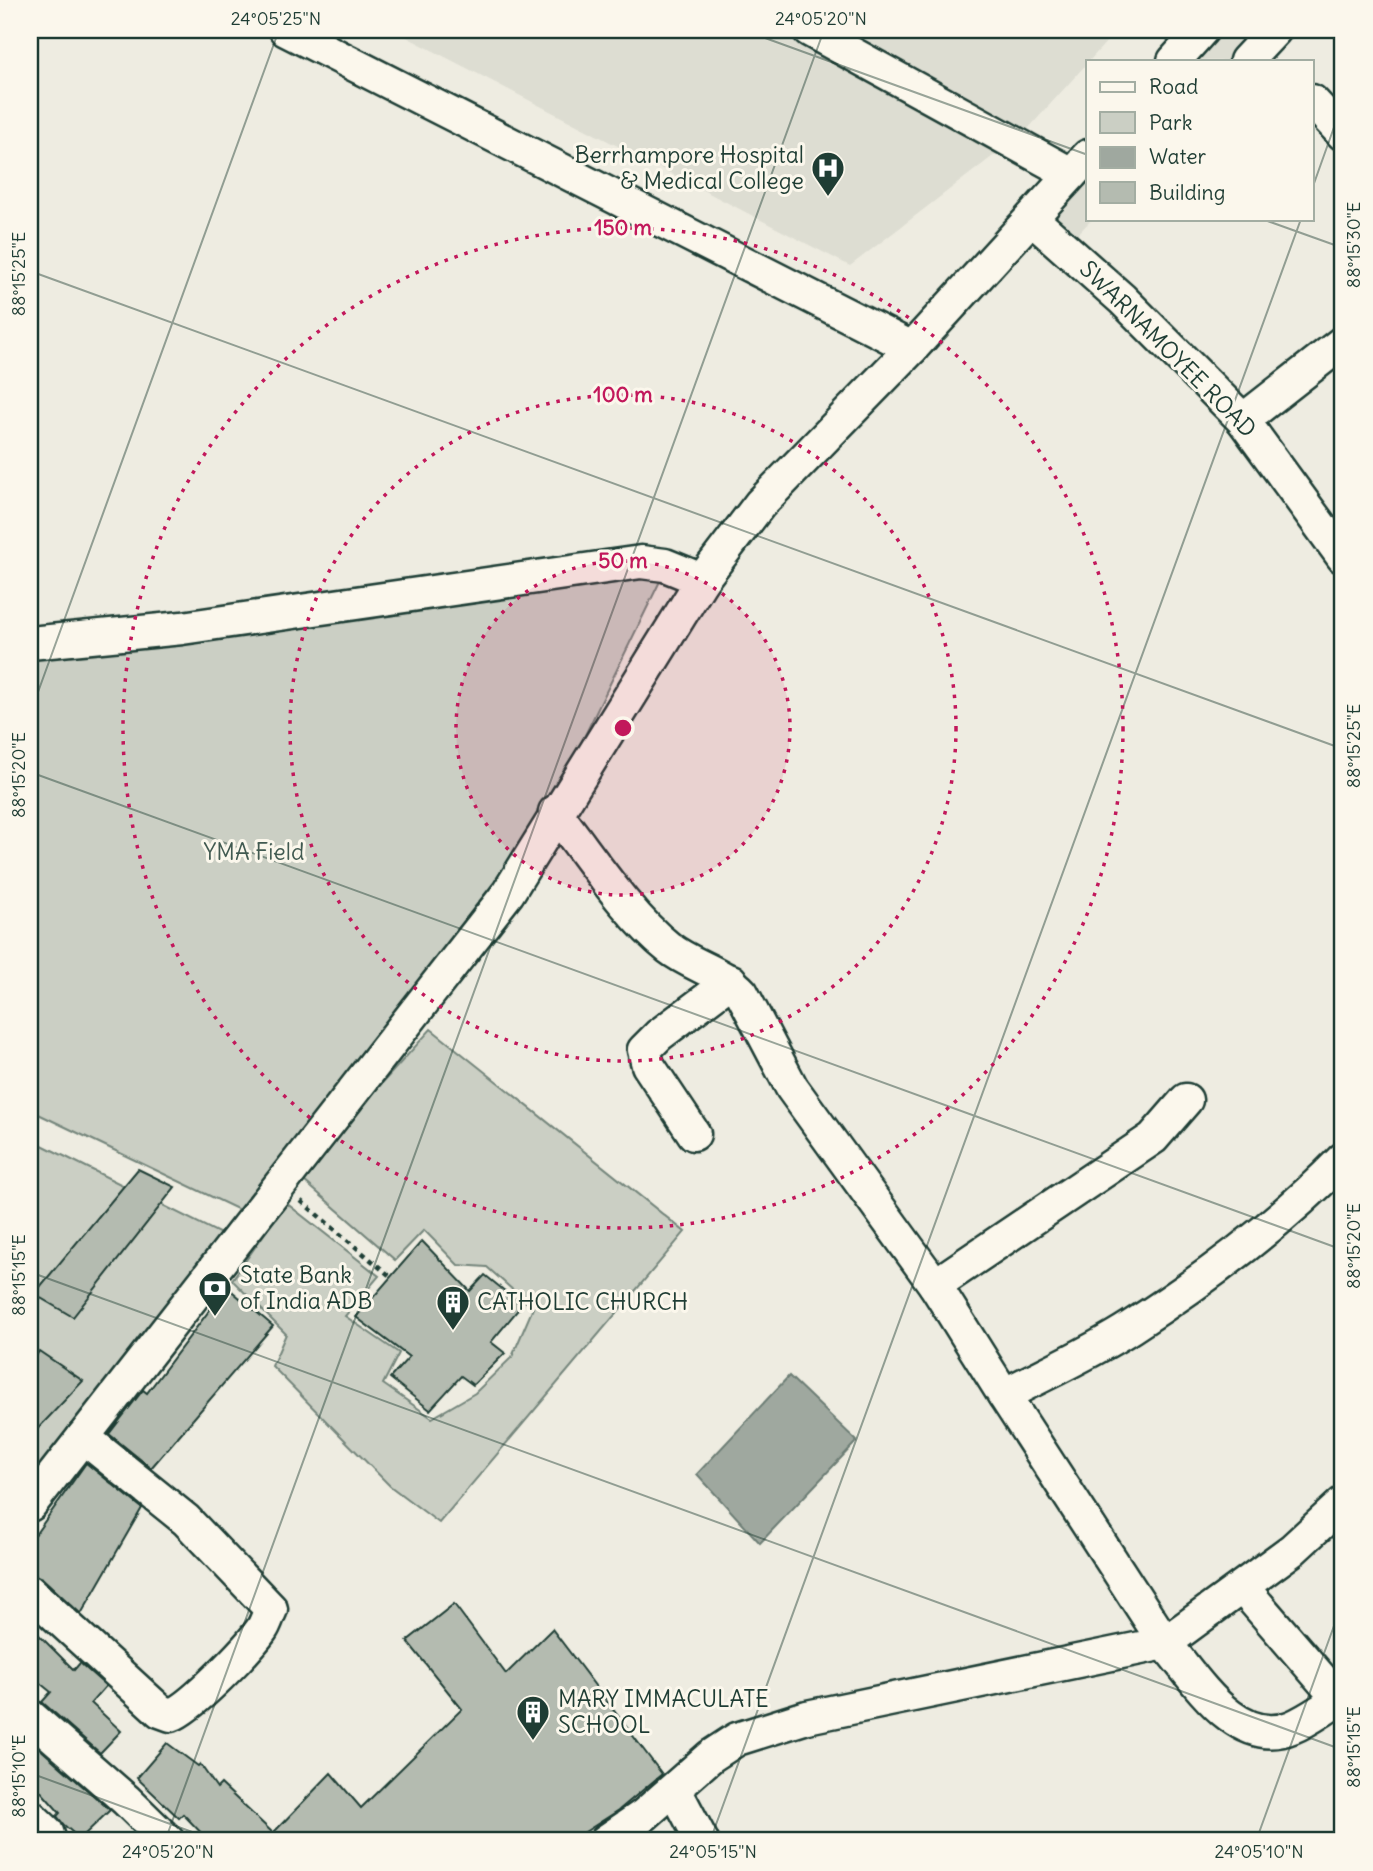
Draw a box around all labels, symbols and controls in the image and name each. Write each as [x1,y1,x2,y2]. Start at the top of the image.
text: 24°05'25"N [231,7,321,30]
text: 24°05'20"N [775,7,867,30]
legend [1086,60,1314,220]
text: Road [1149,73,1198,100]
text: Park [1149,109,1192,136]
place label: Berrhampore Hospital & Medical College [574,140,804,195]
text: Water [1149,143,1207,170]
hospital icon: Berrhampore Hospital & Medical College [809,149,847,198]
text: Building [1149,179,1225,206]
text: 88°15'30"E [1342,202,1365,288]
text: 150 m [594,214,652,241]
text: 88°15'25"E [7,232,30,316]
street label: SWARNAMOYEE ROAD [1074,254,1263,443]
text: 100 m [593,381,653,408]
text: 50 m [598,547,648,574]
text: 88°15'25"E [1342,704,1365,788]
centre of rings [611,716,635,740]
text: 88°15'20"E [7,732,30,818]
park label: YMA Field [204,837,304,866]
text: 88°15'20"E [1342,1203,1365,1289]
text: 88°15'15"E [7,1234,30,1316]
place label: State Bank of India ADB [240,1260,372,1315]
bank icon: State Bank of India ADB [196,1269,234,1318]
building icon: CATHOLIC CHURCH [434,1283,472,1332]
place label: CATHOLIC CHURCH [477,1287,688,1316]
place label: MARY IMMACULATE SCHOOL [558,1684,769,1739]
building icon: MARY IMMACULATE SCHOOL [514,1693,552,1742]
text: 88°15'15"E [1342,1706,1365,1788]
text: 88°15'10"E [7,1734,30,1818]
text: 24°05'20"N [122,1840,214,1863]
text: 24°05'15"N [669,1840,757,1863]
text: 24°05'10"N [1214,1840,1304,1863]

